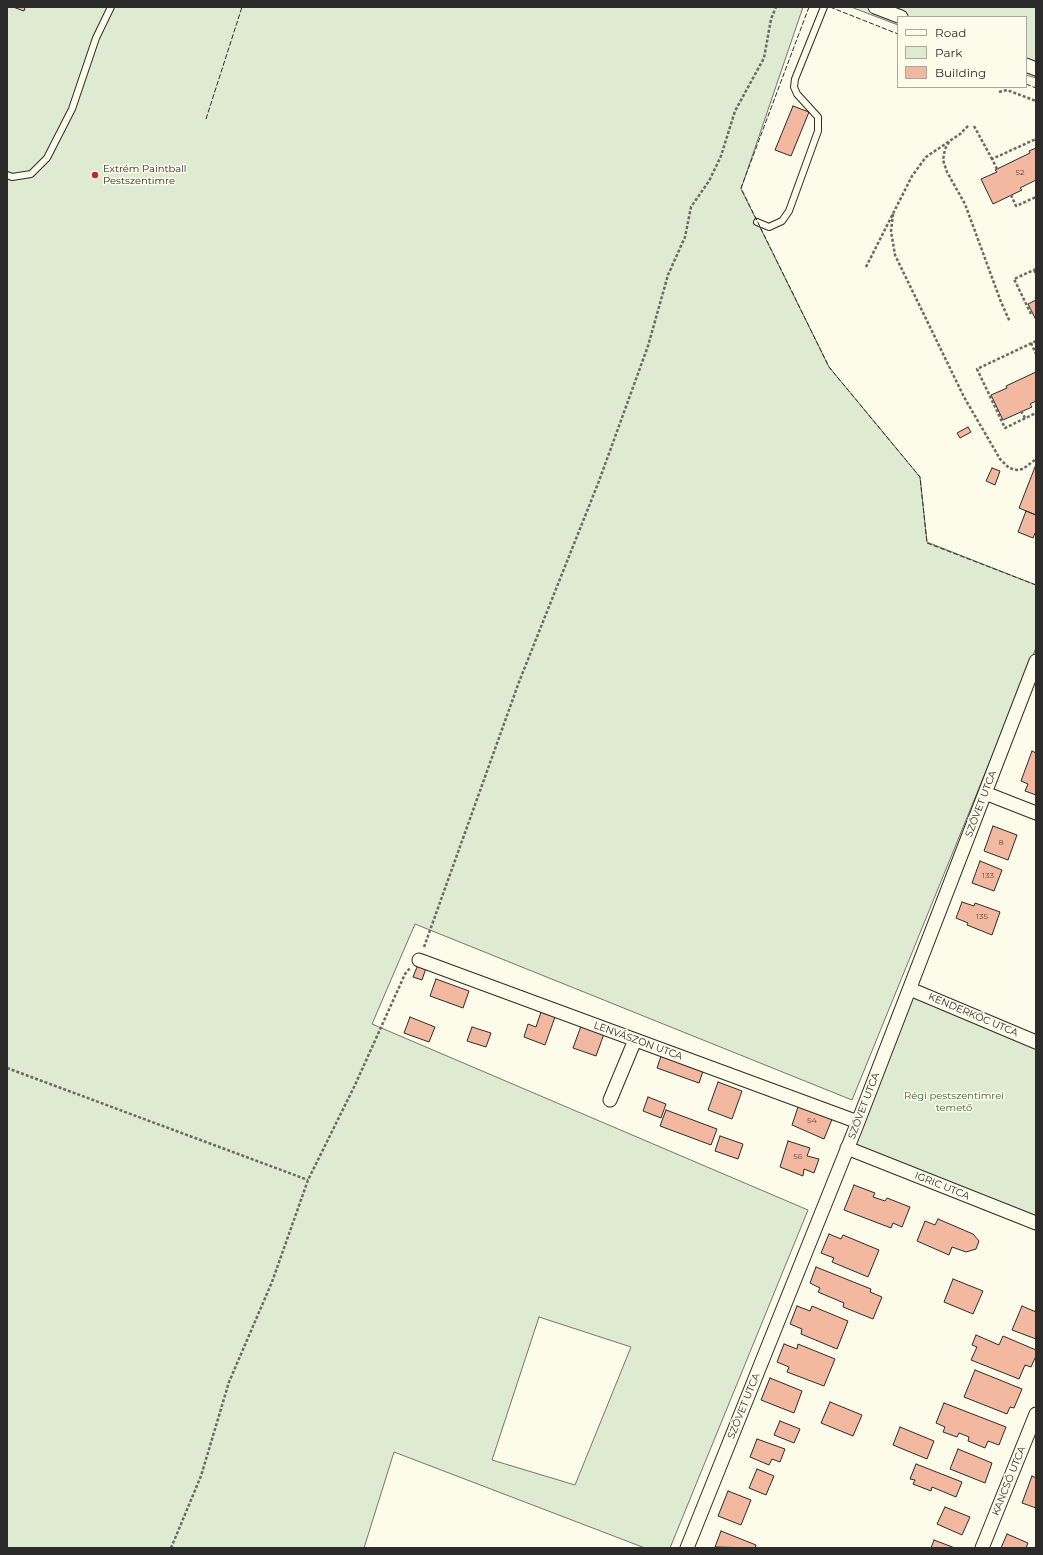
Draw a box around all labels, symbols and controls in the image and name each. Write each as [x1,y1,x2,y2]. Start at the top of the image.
legend [897,16,1027,88]
text: Road [935,25,966,40]
text: Park [935,45,962,60]
text: Building [935,65,986,80]
place label: Extrém Paintball Pestszentimre [103,163,187,186]
house number: 52 [1015,168,1025,178]
marker: Extrém Paintball Pestszentimre [90,170,100,180]
street label: SZÖVET UTCA [963,769,999,839]
house number: 8 [998,838,1004,848]
house number: 133 [982,871,994,881]
house number: 135 [976,912,988,922]
street label: KENDERKÓC UTCA [926,991,1020,1039]
street label: LENVÁSZON UTCA [592,1019,684,1063]
street label: SZÖVET UTCA [846,1071,882,1141]
park label: Régi pestszentimrei temető [904,1090,1004,1114]
house number: 54 [807,1116,817,1126]
house number: 56 [793,1152,803,1162]
street label: IGRIC UTCA [913,1170,971,1202]
street label: SZÖVET UTCA [725,1371,763,1441]
street label: KANCSÓ UTCA [990,1445,1028,1517]

